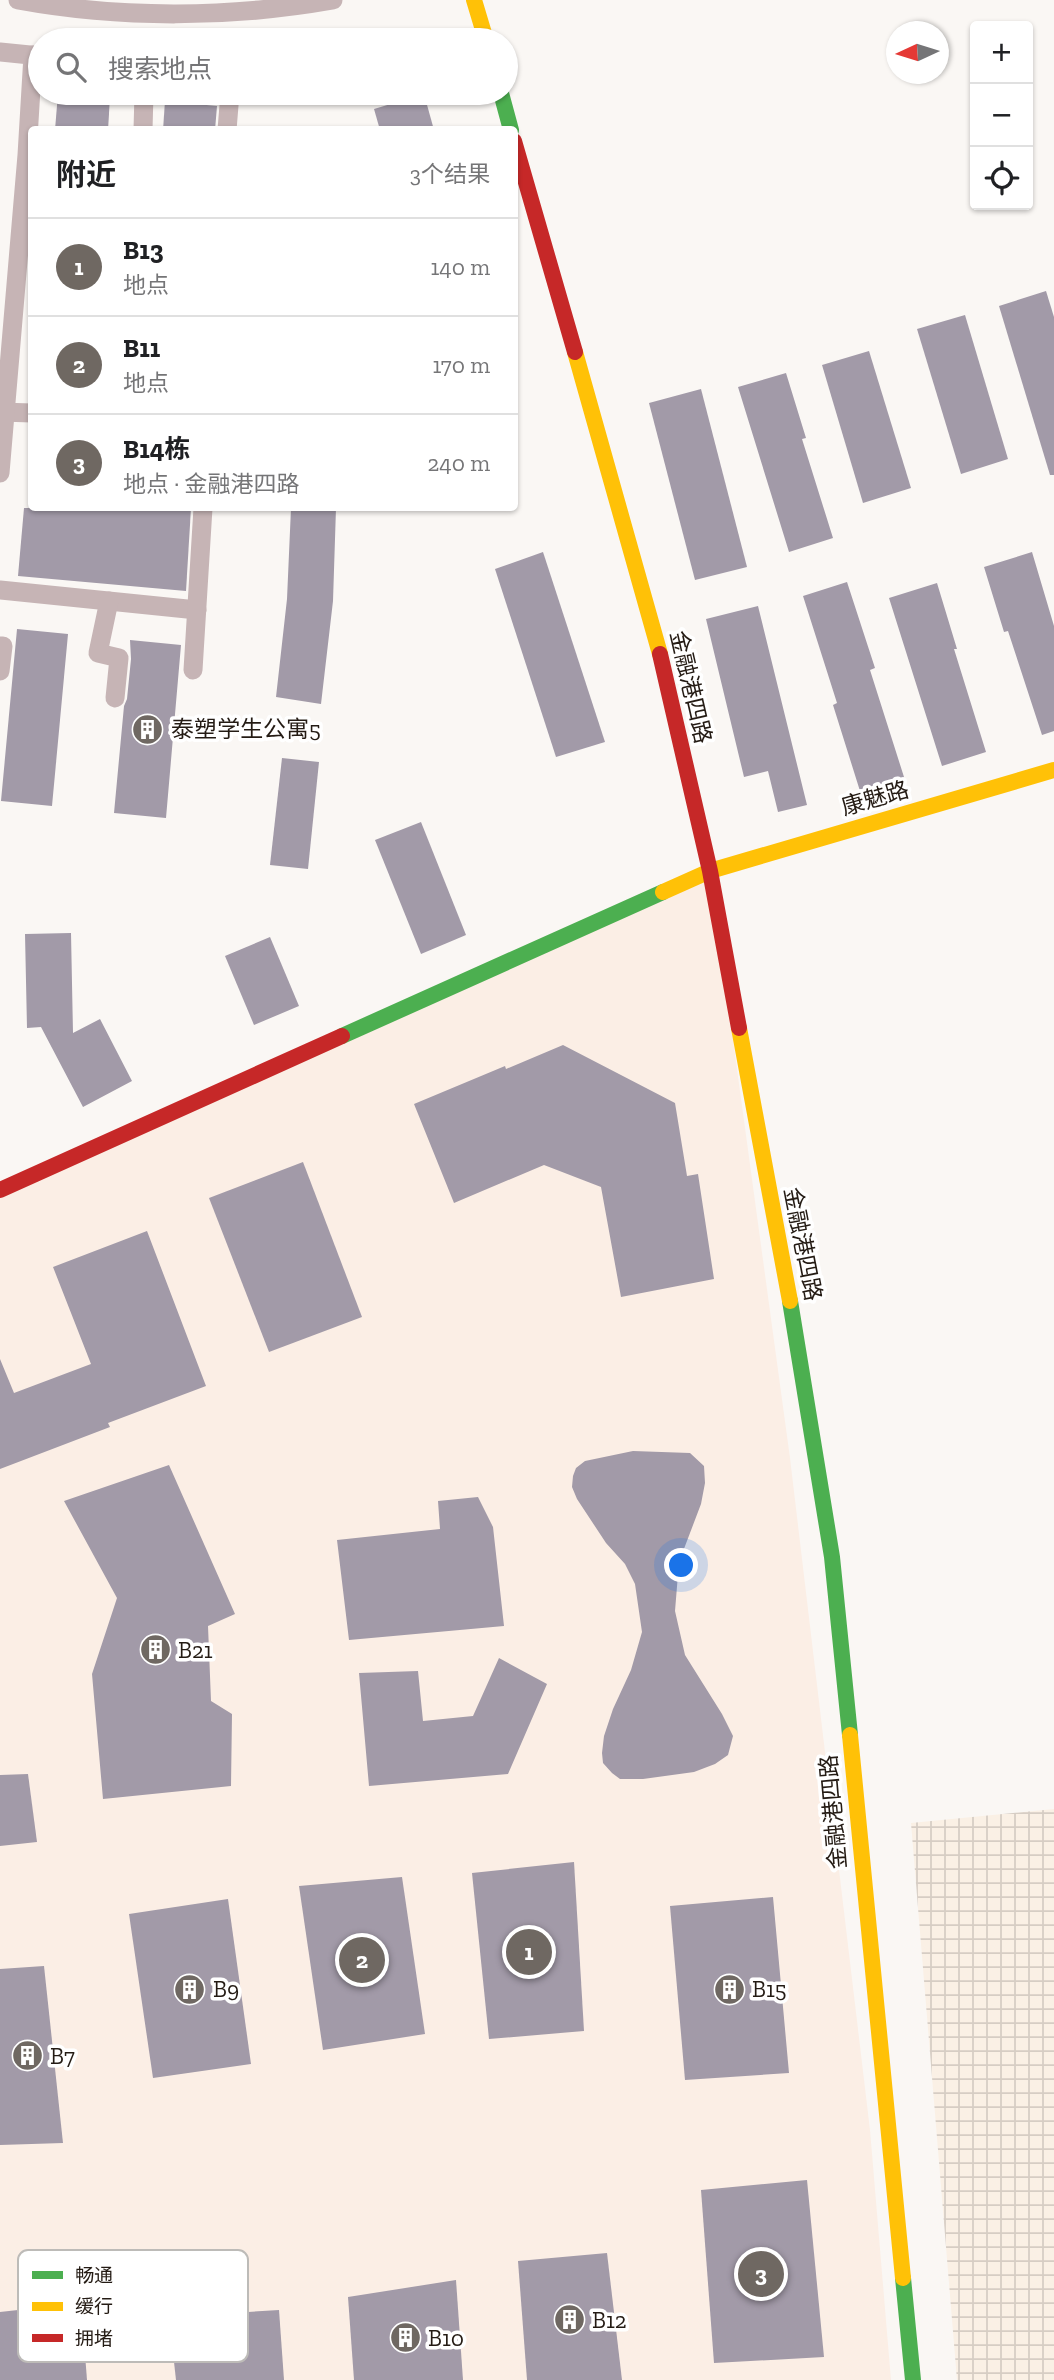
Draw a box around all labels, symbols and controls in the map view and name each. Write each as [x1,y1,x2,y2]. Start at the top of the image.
north arrow [886,21,949,84]
map controls [970,21,1033,210]
button: + [970,21,1033,84]
search box [28,28,518,105]
icon: search [52,48,90,86]
text: 搜索地点 [108,53,212,85]
button: − [970,84,1033,147]
button: locate [970,147,1033,210]
text: 附近 [56,157,116,193]
text: 3个结果 [410,160,490,188]
text: B13 [123,234,164,266]
text: 1 [74,253,84,281]
text: 140 m [430,253,490,281]
text: 地点 [123,271,169,299]
text: B11 [123,332,160,364]
text: 2 [73,351,85,379]
text: 170 m [432,351,490,379]
text: 地点 [123,369,169,397]
text: B14栋 [123,433,191,465]
text: 3 [73,449,85,477]
text: 240 m [427,449,490,477]
text: 地点 · 金融港四路 [123,470,299,498]
street label: 金融港四路 [664,628,718,746]
building icon: 泰塑学生公寓5 [131,712,165,746]
place label: 泰塑学生公寓5 [171,715,321,743]
street label: 康魅路 [838,775,912,821]
street label: 金融港四路 [778,1185,828,1303]
your location [664,1548,698,1582]
building icon: B21 [138,1633,172,1667]
place label: B21 [178,1636,213,1664]
street label: 金融港四路 [814,1753,852,1871]
pin: 1 [506,1926,552,1978]
pin: 2 [339,1934,385,1986]
building icon: B9 [173,1972,207,2006]
building icon: B15 [712,1972,746,2006]
place label: B9 [213,1975,239,2003]
place label: B15 [752,1975,787,2003]
building icon: B7 [10,2039,44,2073]
place label: B7 [50,2042,75,2070]
pin: 3 [738,2248,784,2300]
legend [18,2250,248,2362]
text: 畅通 [75,2264,113,2287]
text: 缓行 [75,2295,113,2318]
building icon: B12 [552,2303,586,2337]
place label: B12 [592,2306,627,2334]
building icon: B10 [388,2321,422,2355]
place label: B10 [428,2324,464,2352]
text: 拥堵 [75,2327,113,2350]

